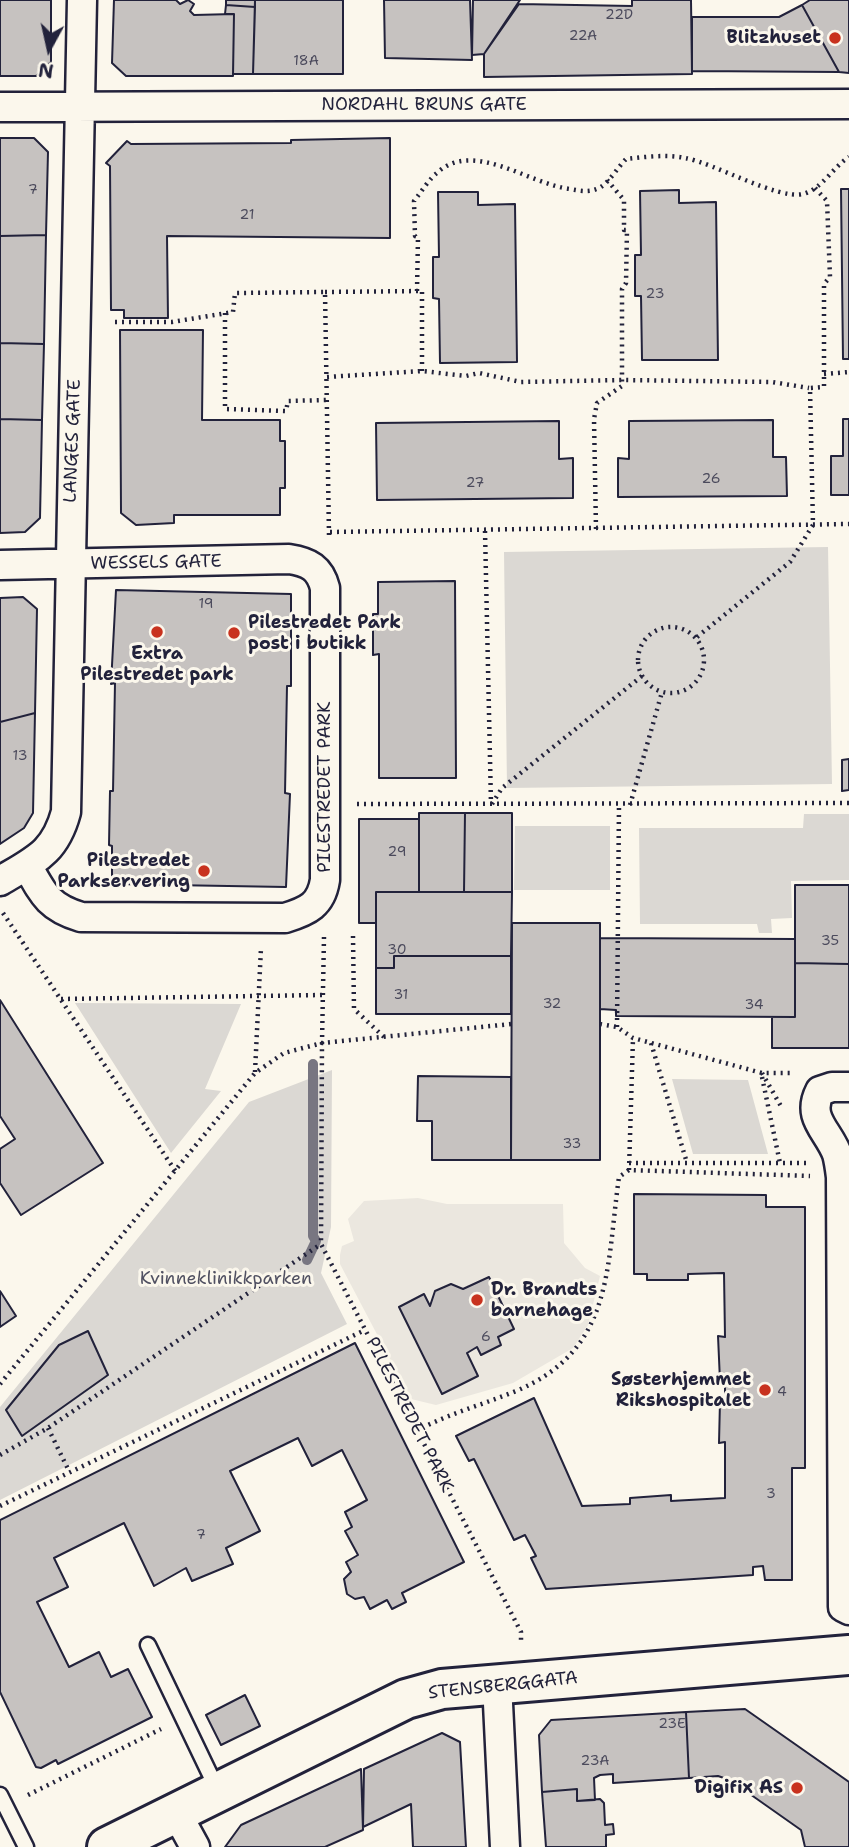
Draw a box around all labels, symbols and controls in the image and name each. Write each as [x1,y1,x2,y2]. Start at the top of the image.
house number: 22D [605,7,633,23]
north arrow [14,14,84,84]
place label: Blitzhuset [727,27,821,49]
house number: 22A [569,28,597,44]
marker: Blitzhuset [827,30,843,46]
house number: 18A [293,53,319,69]
text: N [37,57,55,84]
street label: NORDAHL BRUNS GATE [321,94,527,116]
house number: 7 [28,182,38,198]
house number: 21 [240,207,254,223]
house number: 23 [646,286,664,302]
street label: LANGES GATE [60,379,86,503]
house number: 26 [702,471,720,487]
house number: 27 [466,475,484,491]
street label: WESSELS GATE [90,551,222,575]
house number: 19 [198,596,214,612]
place label: Pilestredet Park post i butikk [248,612,401,654]
marker: Extra Pilestredet park [149,624,165,640]
marker: Pilestredet Park post i butikk [226,625,242,641]
place label: Extra Pilestredet park [80,643,234,686]
street label: PILESTREDET PARK [314,701,336,873]
house number: 13 [13,748,27,764]
house number: 29 [388,844,406,860]
place label: Pilestredet Parkservering [57,850,190,892]
marker: Pilestredet Parkservering [196,863,212,879]
house number: 35 [821,933,839,949]
house number: 30 [387,942,407,958]
house number: 31 [394,987,408,1003]
house number: 32 [543,996,561,1012]
house number: 34 [744,997,764,1013]
house number: 33 [563,1136,581,1152]
park label: Kvinneklinikkparken [140,1268,312,1290]
place label: Dr. Brandts barnehage [491,1279,597,1322]
marker: Dr. Brandts barnehage [469,1292,485,1308]
house number: 6 [481,1329,491,1345]
street label: PILESTREDET PARK [360,1334,458,1496]
place label: Søsterhjemmet Rikshospitalet [611,1369,751,1412]
marker: Søsterhjemmet Rikshospitalet [757,1382,773,1398]
house number: 4 [777,1384,787,1400]
house number: 3 [766,1486,776,1502]
house number: 7 [196,1527,206,1543]
street label: STENSBERGGATA [427,1667,579,1705]
house number: 23E [658,1716,686,1732]
house number: 23A [581,1753,609,1769]
place label: Digifix AS [694,1777,783,1799]
marker: Digifix AS [789,1780,805,1796]

